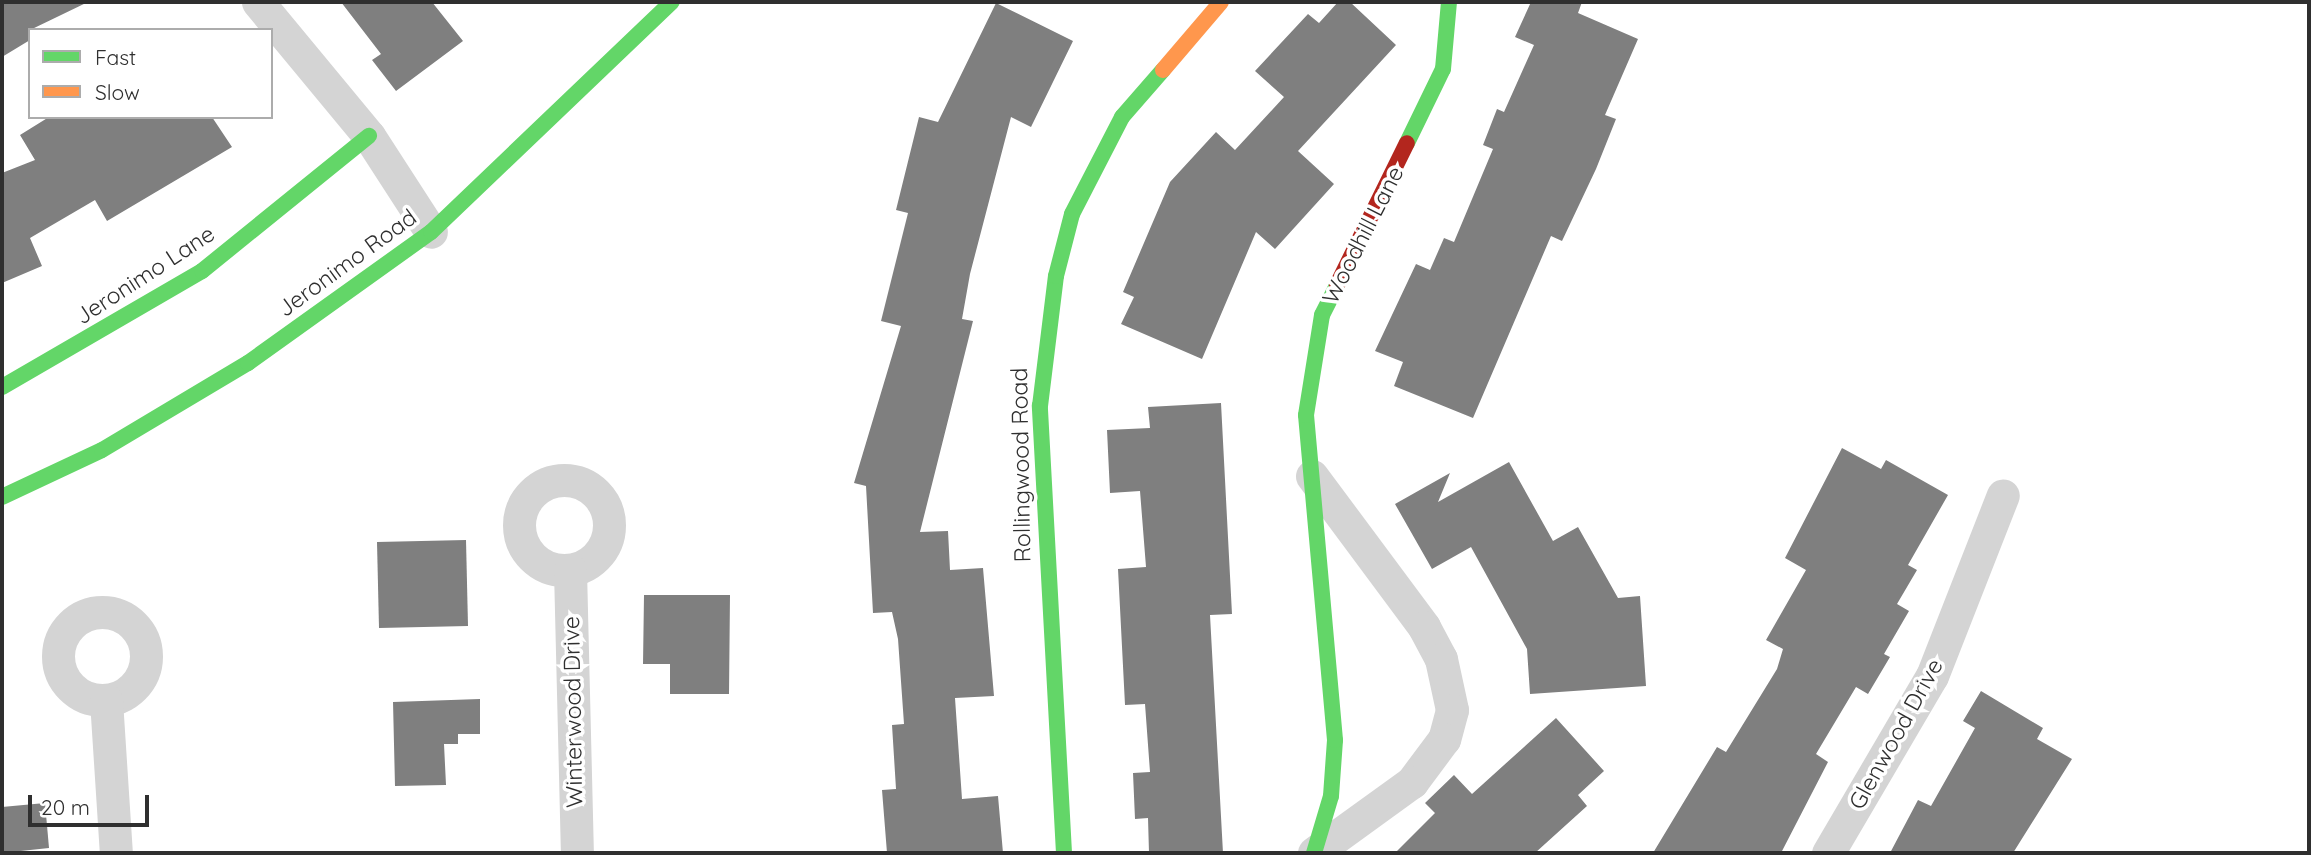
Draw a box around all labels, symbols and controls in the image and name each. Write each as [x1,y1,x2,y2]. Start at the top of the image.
legend [28,28,273,119]
text: Fast [95,44,136,70]
text: Slow [95,79,140,105]
street label: Woodhill Lane [1316,162,1410,308]
street label: Jeronimo Road [272,203,422,323]
street label: Jeronimo Lane [70,220,220,330]
street label: Rollingwood Road [1006,367,1036,563]
street label: Winterwood Drive [558,616,588,808]
street label: Glenwood Drive [1843,654,1949,814]
scale bar [32,782,152,826]
text: 20 m [41,794,90,820]

